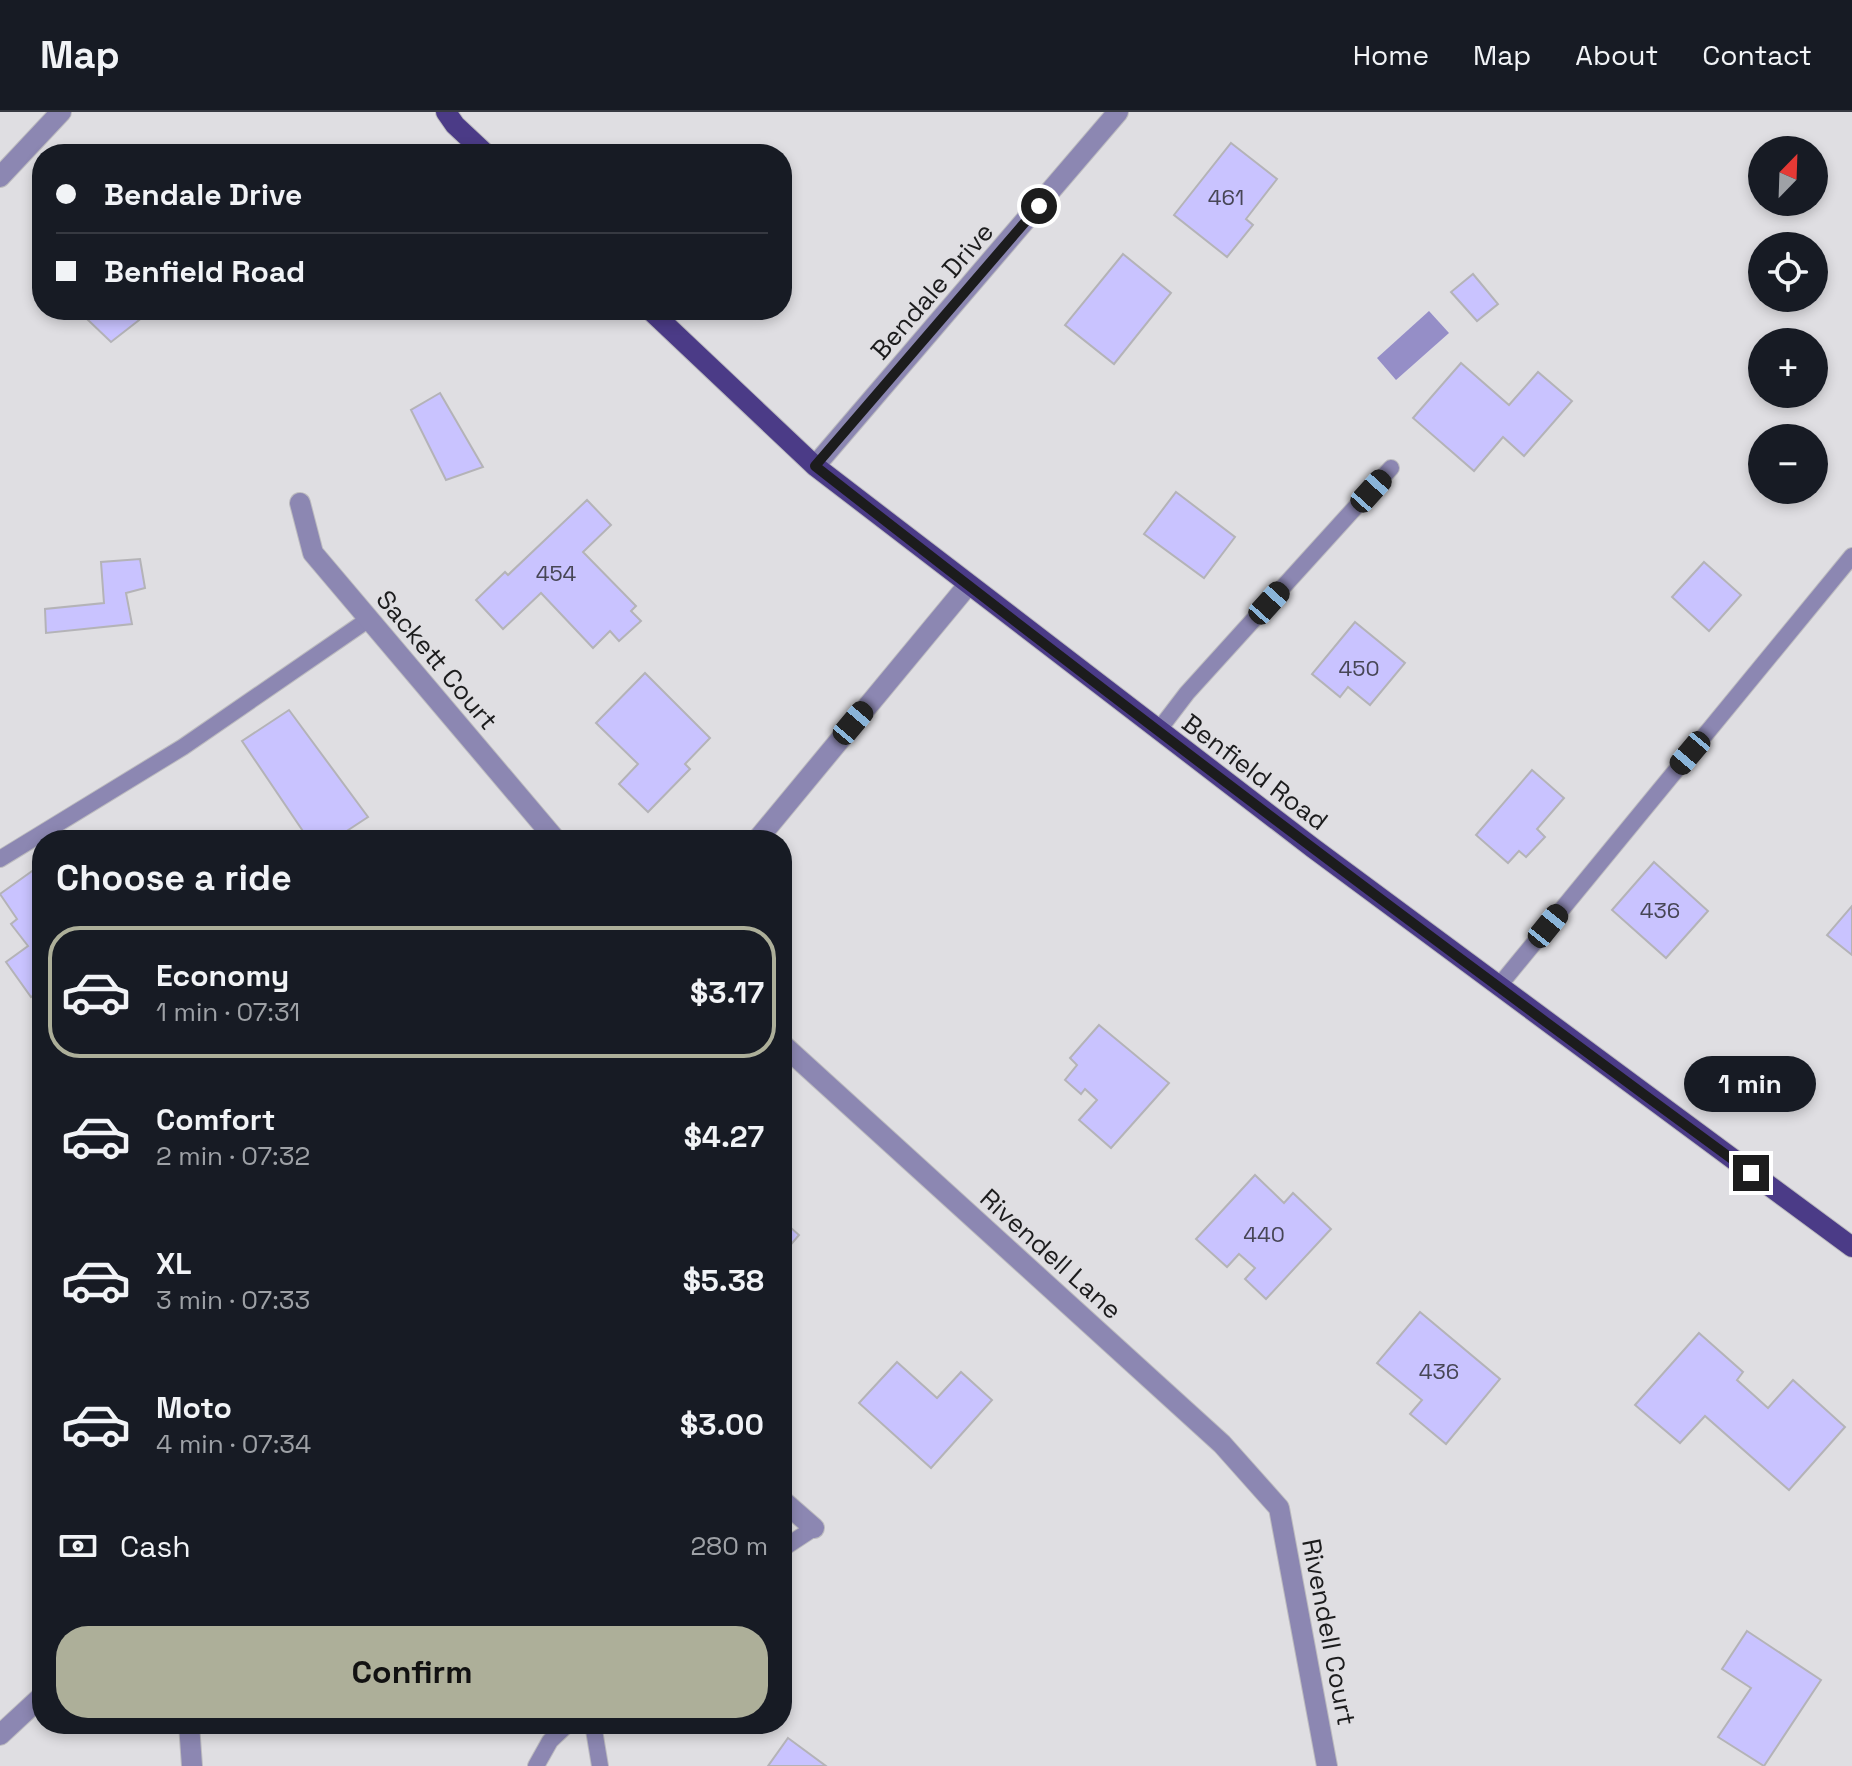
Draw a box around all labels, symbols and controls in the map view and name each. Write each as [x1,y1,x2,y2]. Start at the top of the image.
text: Map [40,31,120,79]
text: Home [1353,37,1429,73]
text: Map [1473,37,1531,73]
text: About [1575,37,1658,73]
text: Contact [1702,37,1812,73]
north arrow [1748,136,1828,216]
map controls [1748,136,1828,504]
text: Bendale Drive [104,175,302,214]
house number: 461 [1208,183,1244,211]
route start [1021,188,1057,224]
street label: Bendale Drive [863,215,1001,367]
button: locate [1748,232,1828,312]
text: Benfield Road [104,252,305,291]
button: + [1748,328,1828,408]
button: − [1748,424,1828,504]
car [1346,465,1396,517]
house number: 454 [536,559,577,587]
car [1244,577,1294,629]
street label: Sackett Court [369,583,505,737]
house number: 450 [1338,654,1380,682]
car [828,697,878,749]
street label: Benfield Road [1175,706,1335,838]
car [1665,727,1715,779]
text: Choose a ride [56,855,292,901]
house number: 436 [1640,896,1680,924]
car [1524,900,1572,952]
icon: car [60,956,132,1028]
text: Economy [156,956,289,995]
text: $3.17 [690,973,764,1012]
text: 1 min · 07:31 [156,995,300,1029]
callout: 1 min [1685,1057,1817,1113]
text: 1 min [1718,1067,1782,1101]
icon: car [60,1100,132,1172]
text: Comfort [156,1100,275,1139]
text: $4.27 [684,1117,764,1156]
text: 2 min · 07:32 [156,1139,310,1173]
route end [1733,1155,1769,1191]
street label: Rivendell Lane [973,1181,1129,1327]
house number: 440 [1243,1220,1285,1248]
icon: car [60,1244,132,1316]
text: XL [156,1244,192,1283]
text: $5.38 [683,1261,764,1300]
text: 3 min · 07:33 [156,1283,310,1317]
house number: 436 [1419,1357,1459,1385]
icon: car [60,1388,132,1460]
text: Moto [156,1388,232,1427]
text: $3.00 [680,1405,764,1444]
text: 4 min · 07:34 [156,1427,311,1461]
icon: cash [56,1524,100,1568]
text: Cash [120,1527,191,1566]
text: 280 m [690,1529,768,1563]
street label: Rivendell Court [1294,1536,1364,1728]
button: Confirm [56,1626,768,1718]

